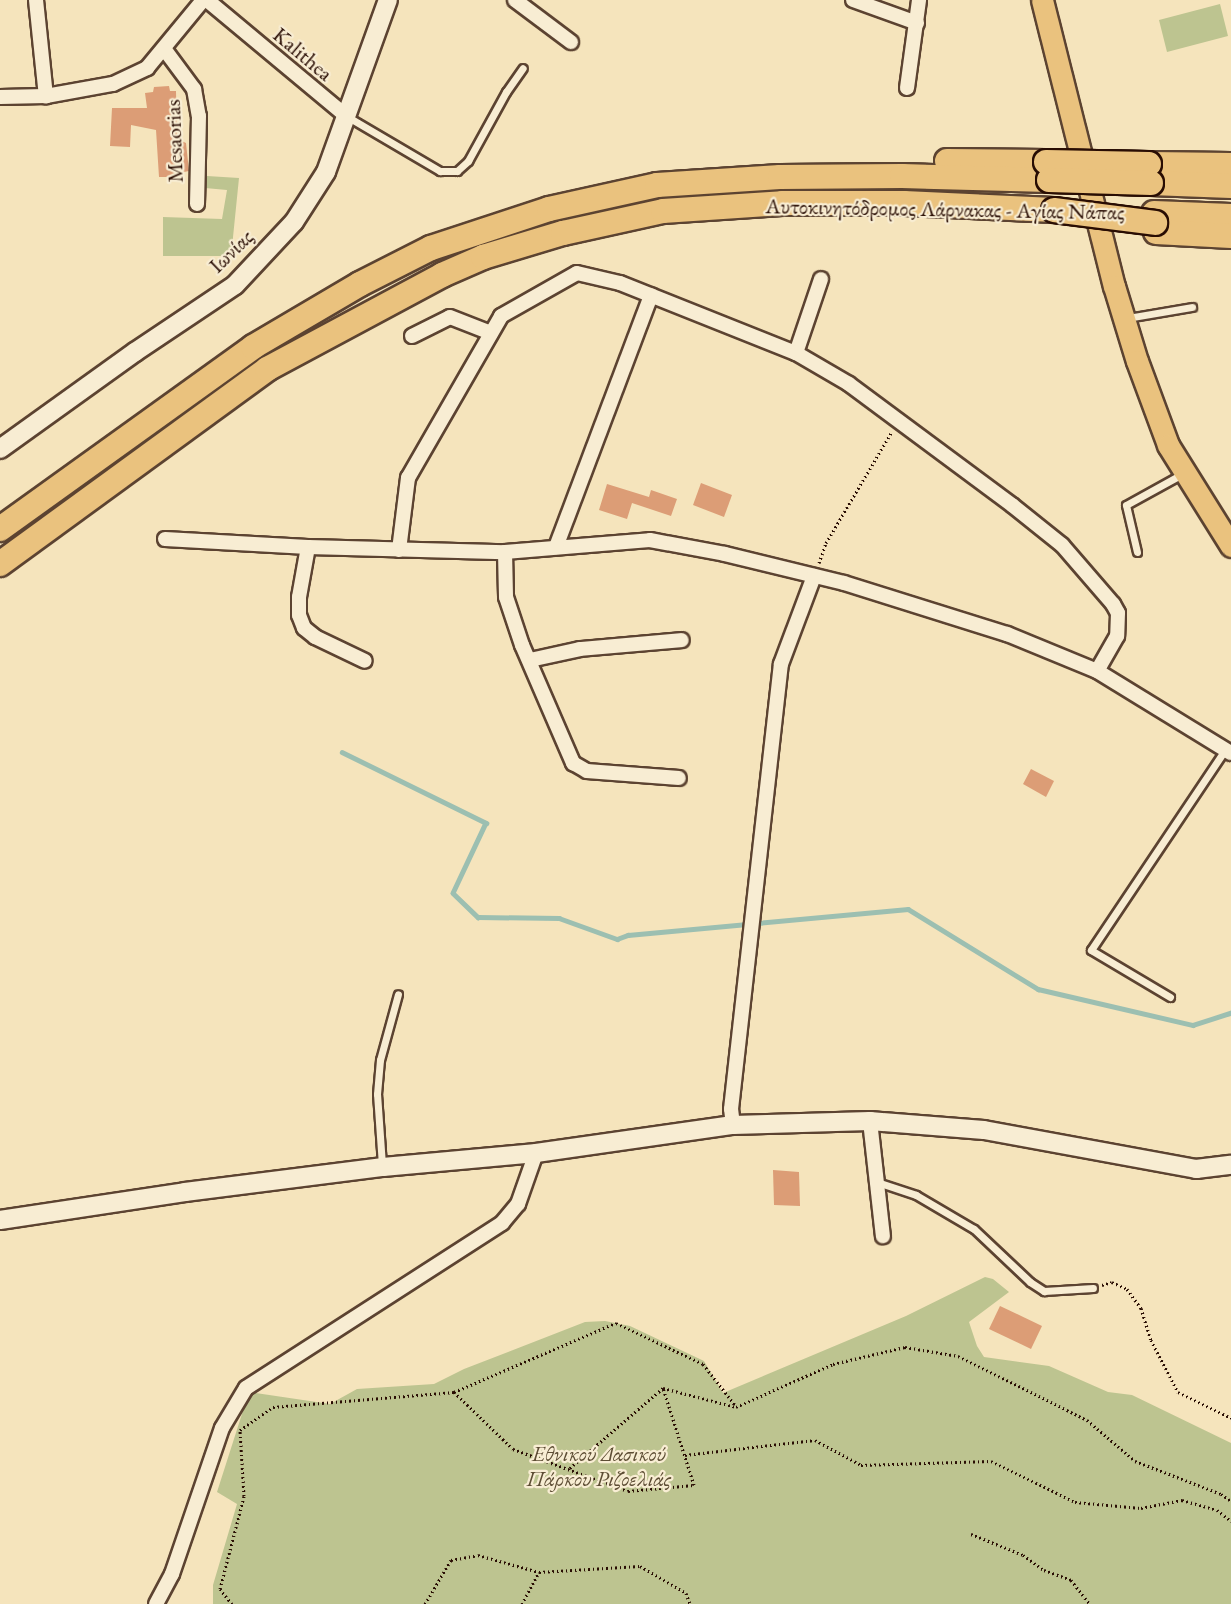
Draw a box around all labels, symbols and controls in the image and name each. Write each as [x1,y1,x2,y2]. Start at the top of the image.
street label: Kalithea [268,21,338,87]
street label: Mesaorias [159,99,189,183]
street label: Αυτοκινητόδρομος Λάρνακας - Αγίας Νάπας [765,193,1125,225]
street label: Ιωνίας [203,224,259,278]
park label: Εθνικού Δασικού Πάρκου Ριζοελιάς [527,1440,671,1492]

